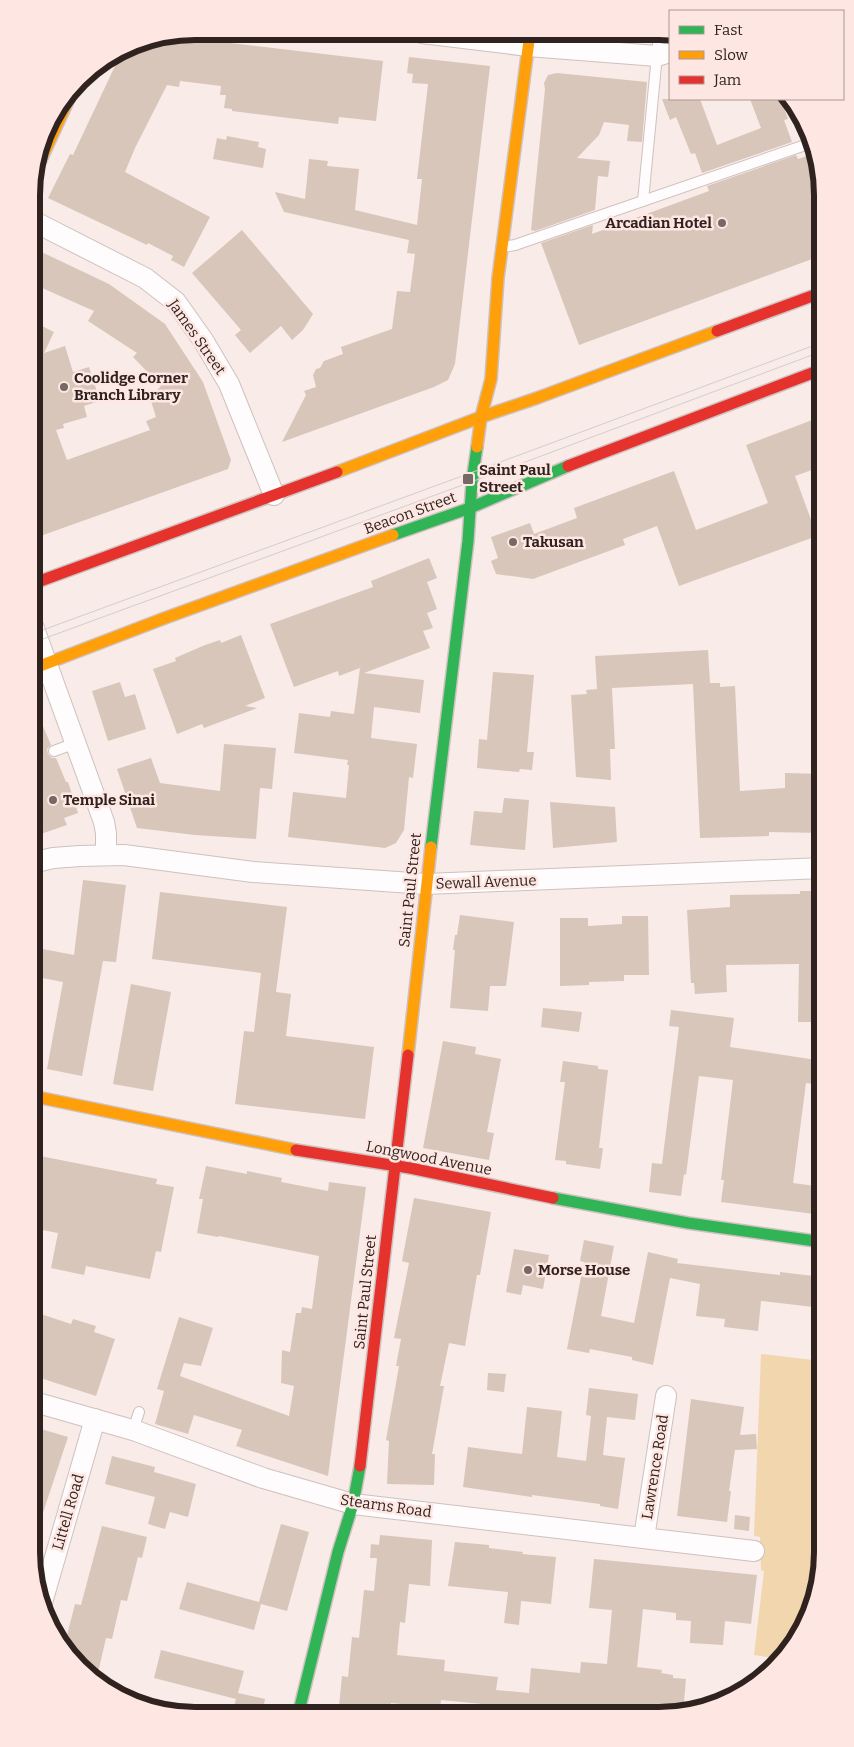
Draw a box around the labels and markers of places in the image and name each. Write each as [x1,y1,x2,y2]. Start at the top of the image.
place label: Arcadian Hotel [605,214,712,232]
marker: Arcadian Hotel [716,217,728,229]
place label: Coolidge Corner Branch Library [74,369,188,404]
marker: Coolidge Corner Branch Library [58,381,70,393]
place label: Saint Paul Street [479,461,551,496]
marker: Saint Paul Street [461,472,475,486]
place label: Takusan [523,533,584,551]
marker: Takusan [507,536,519,548]
place label: Temple Sinai [63,791,155,809]
marker: Temple Sinai [47,794,59,806]
place label: Morse House [538,1261,630,1279]
marker: Morse House [522,1264,534,1276]

